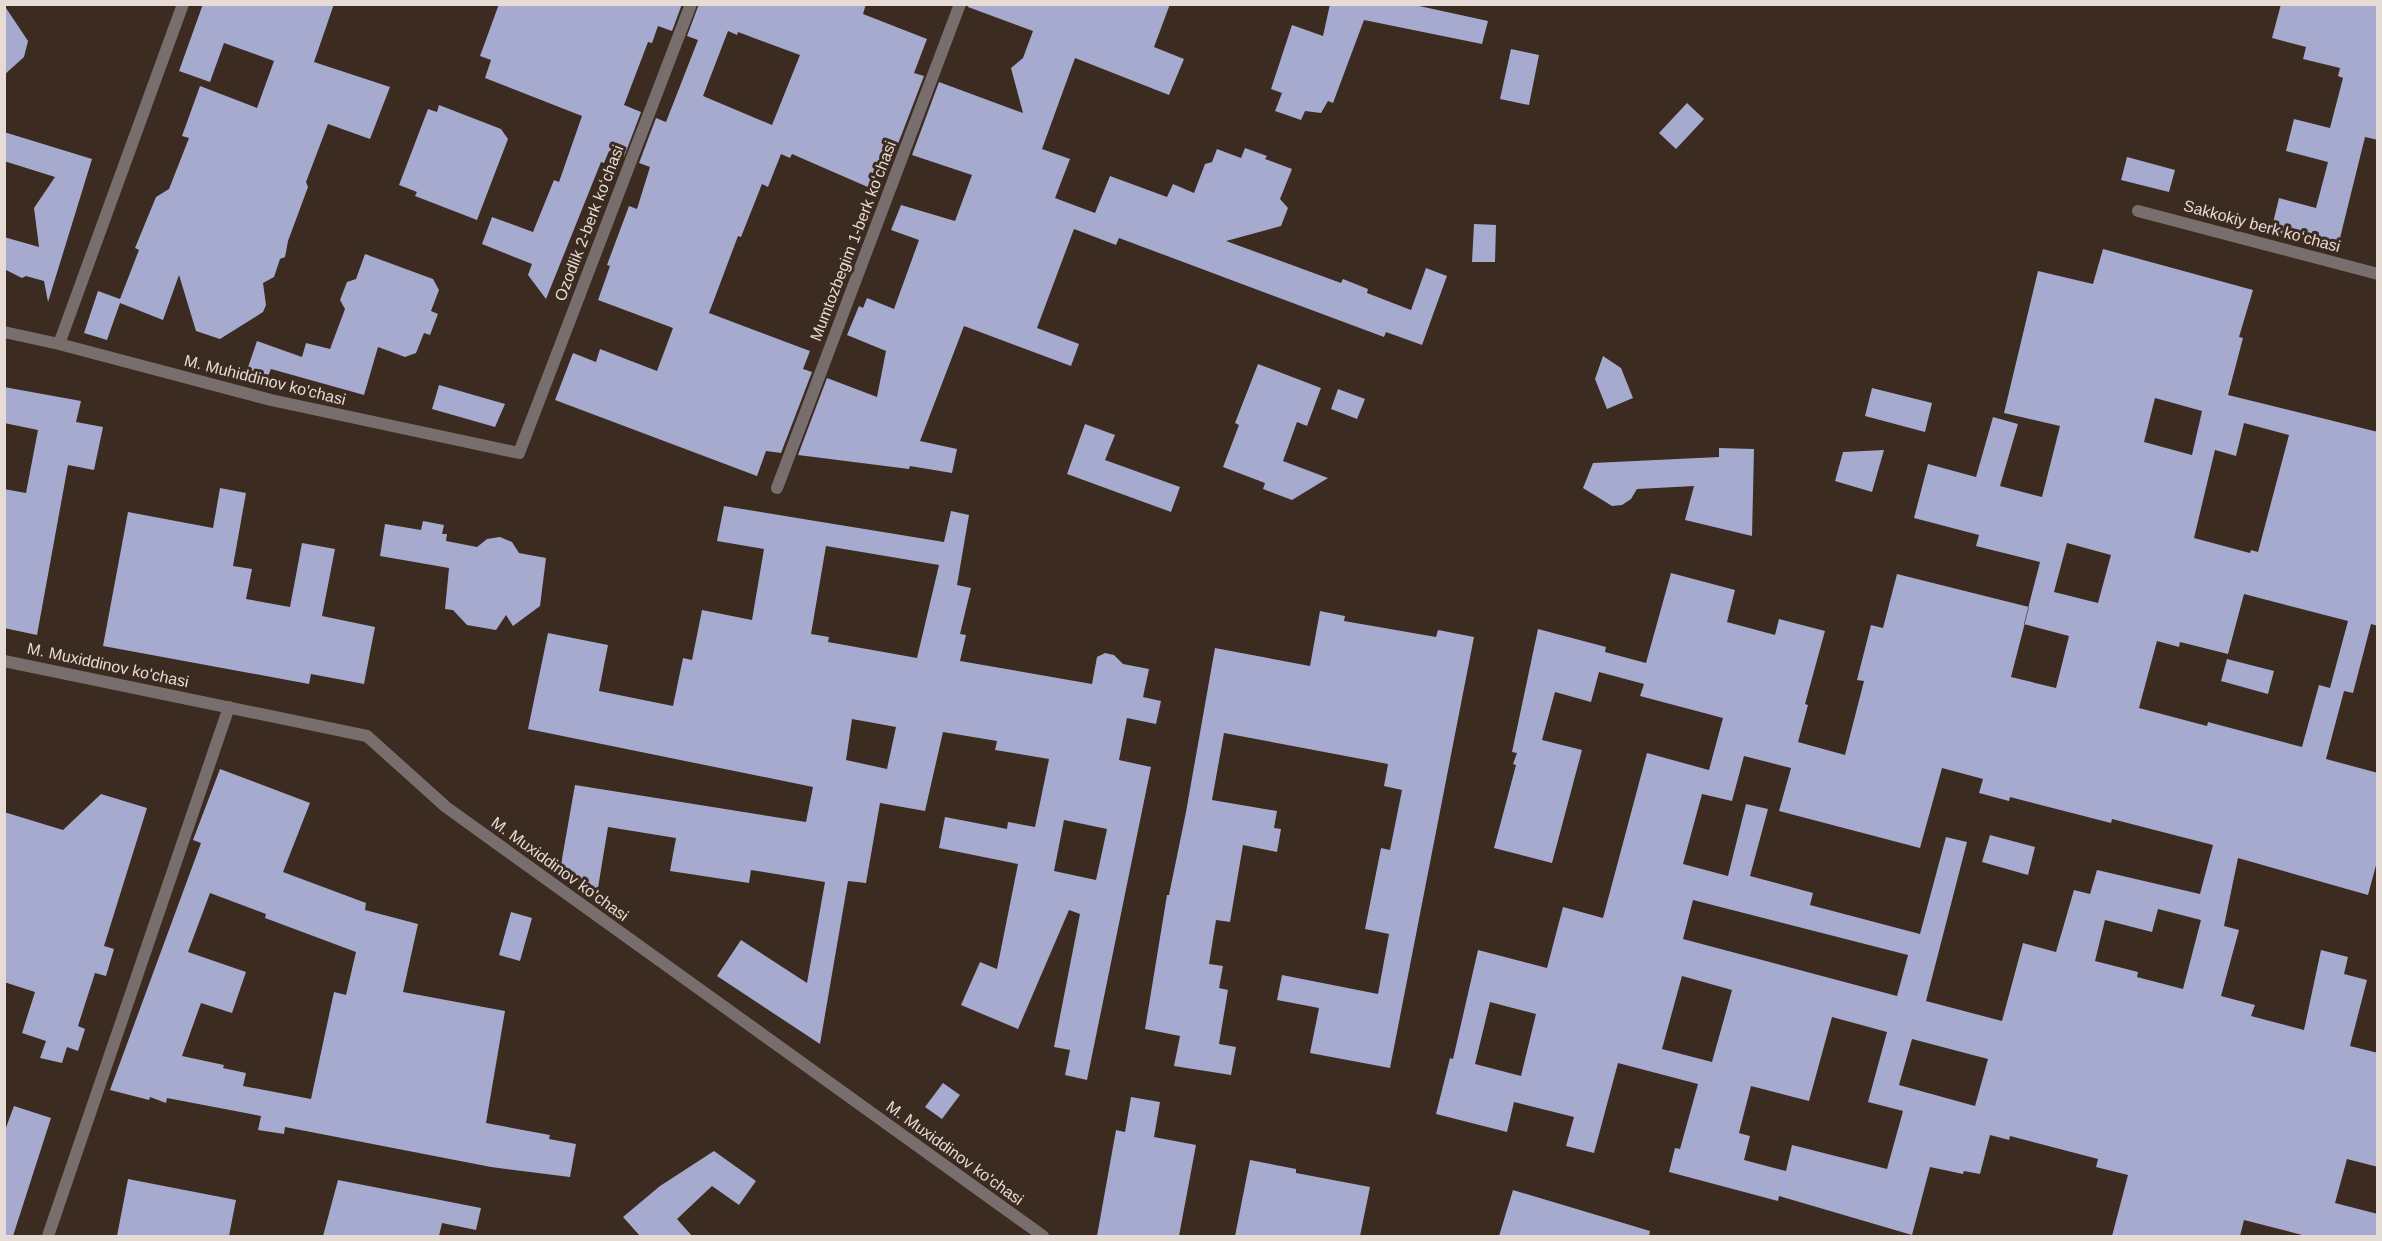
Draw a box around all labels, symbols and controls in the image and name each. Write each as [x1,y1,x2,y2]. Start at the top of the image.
street label: Mumtozbegim 1-berk koʻchasi [807,139,899,343]
street label: Ozodlik 2-berk koʻchasi [551,143,627,303]
street label: Sakkokiy berk koʻchasi [2182,197,2342,255]
street label: M. Muhiddinov ko'chasi [183,352,347,408]
street label: M. Muxiddinov ko'chasi [26,640,190,690]
street label: M. Muxiddinov ko'chasi [488,814,632,924]
street label: M. Muxiddinov ko'chasi [883,1098,1027,1208]

